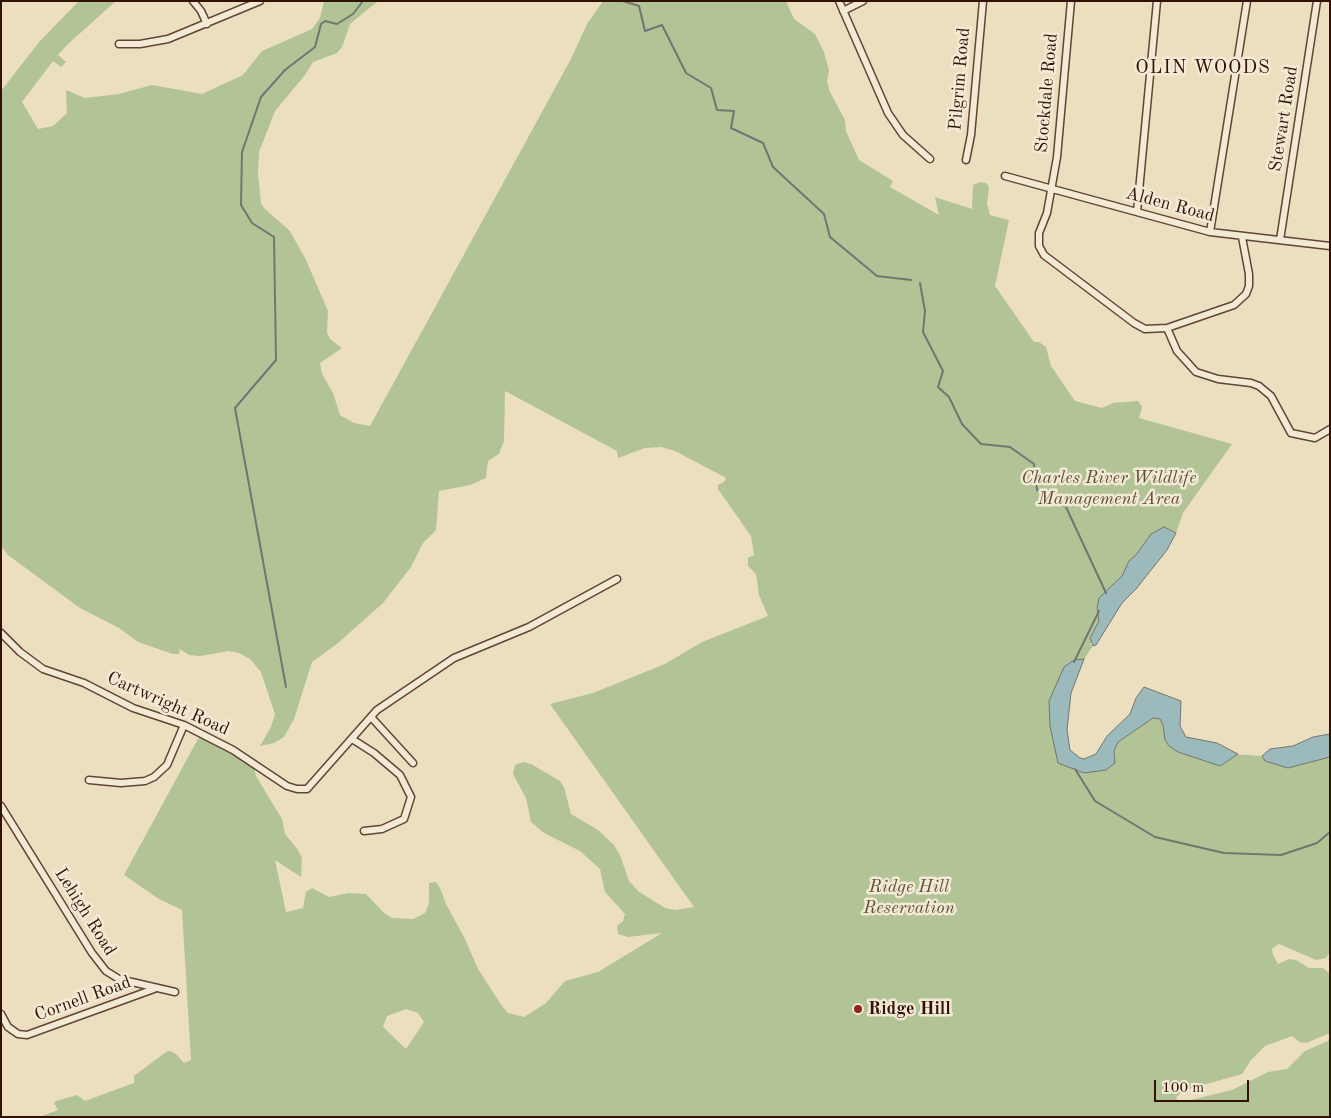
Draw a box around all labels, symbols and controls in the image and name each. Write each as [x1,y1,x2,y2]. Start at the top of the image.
street label: Pilgrim Road [945,27,975,131]
street label: Stockdale Road [1031,32,1063,154]
district label: OLIN WOODS [1134,57,1272,79]
street label: Stewart Road [1265,65,1303,173]
street label: Alden Road [1123,183,1217,227]
park label: Charles River Wildlife Management Area [1021,467,1197,509]
street label: Cartwright Road [103,667,233,741]
street label: Lehigh Road [49,864,121,960]
park label: Ridge Hill Reservation [863,876,955,919]
street label: Cornell Road [32,972,134,1026]
place label: Ridge Hill [868,998,951,1020]
marker: Ridge Hill [852,1003,864,1015]
scale bar [1156,1070,1251,1102]
text: 100 m [1162,1081,1204,1096]

